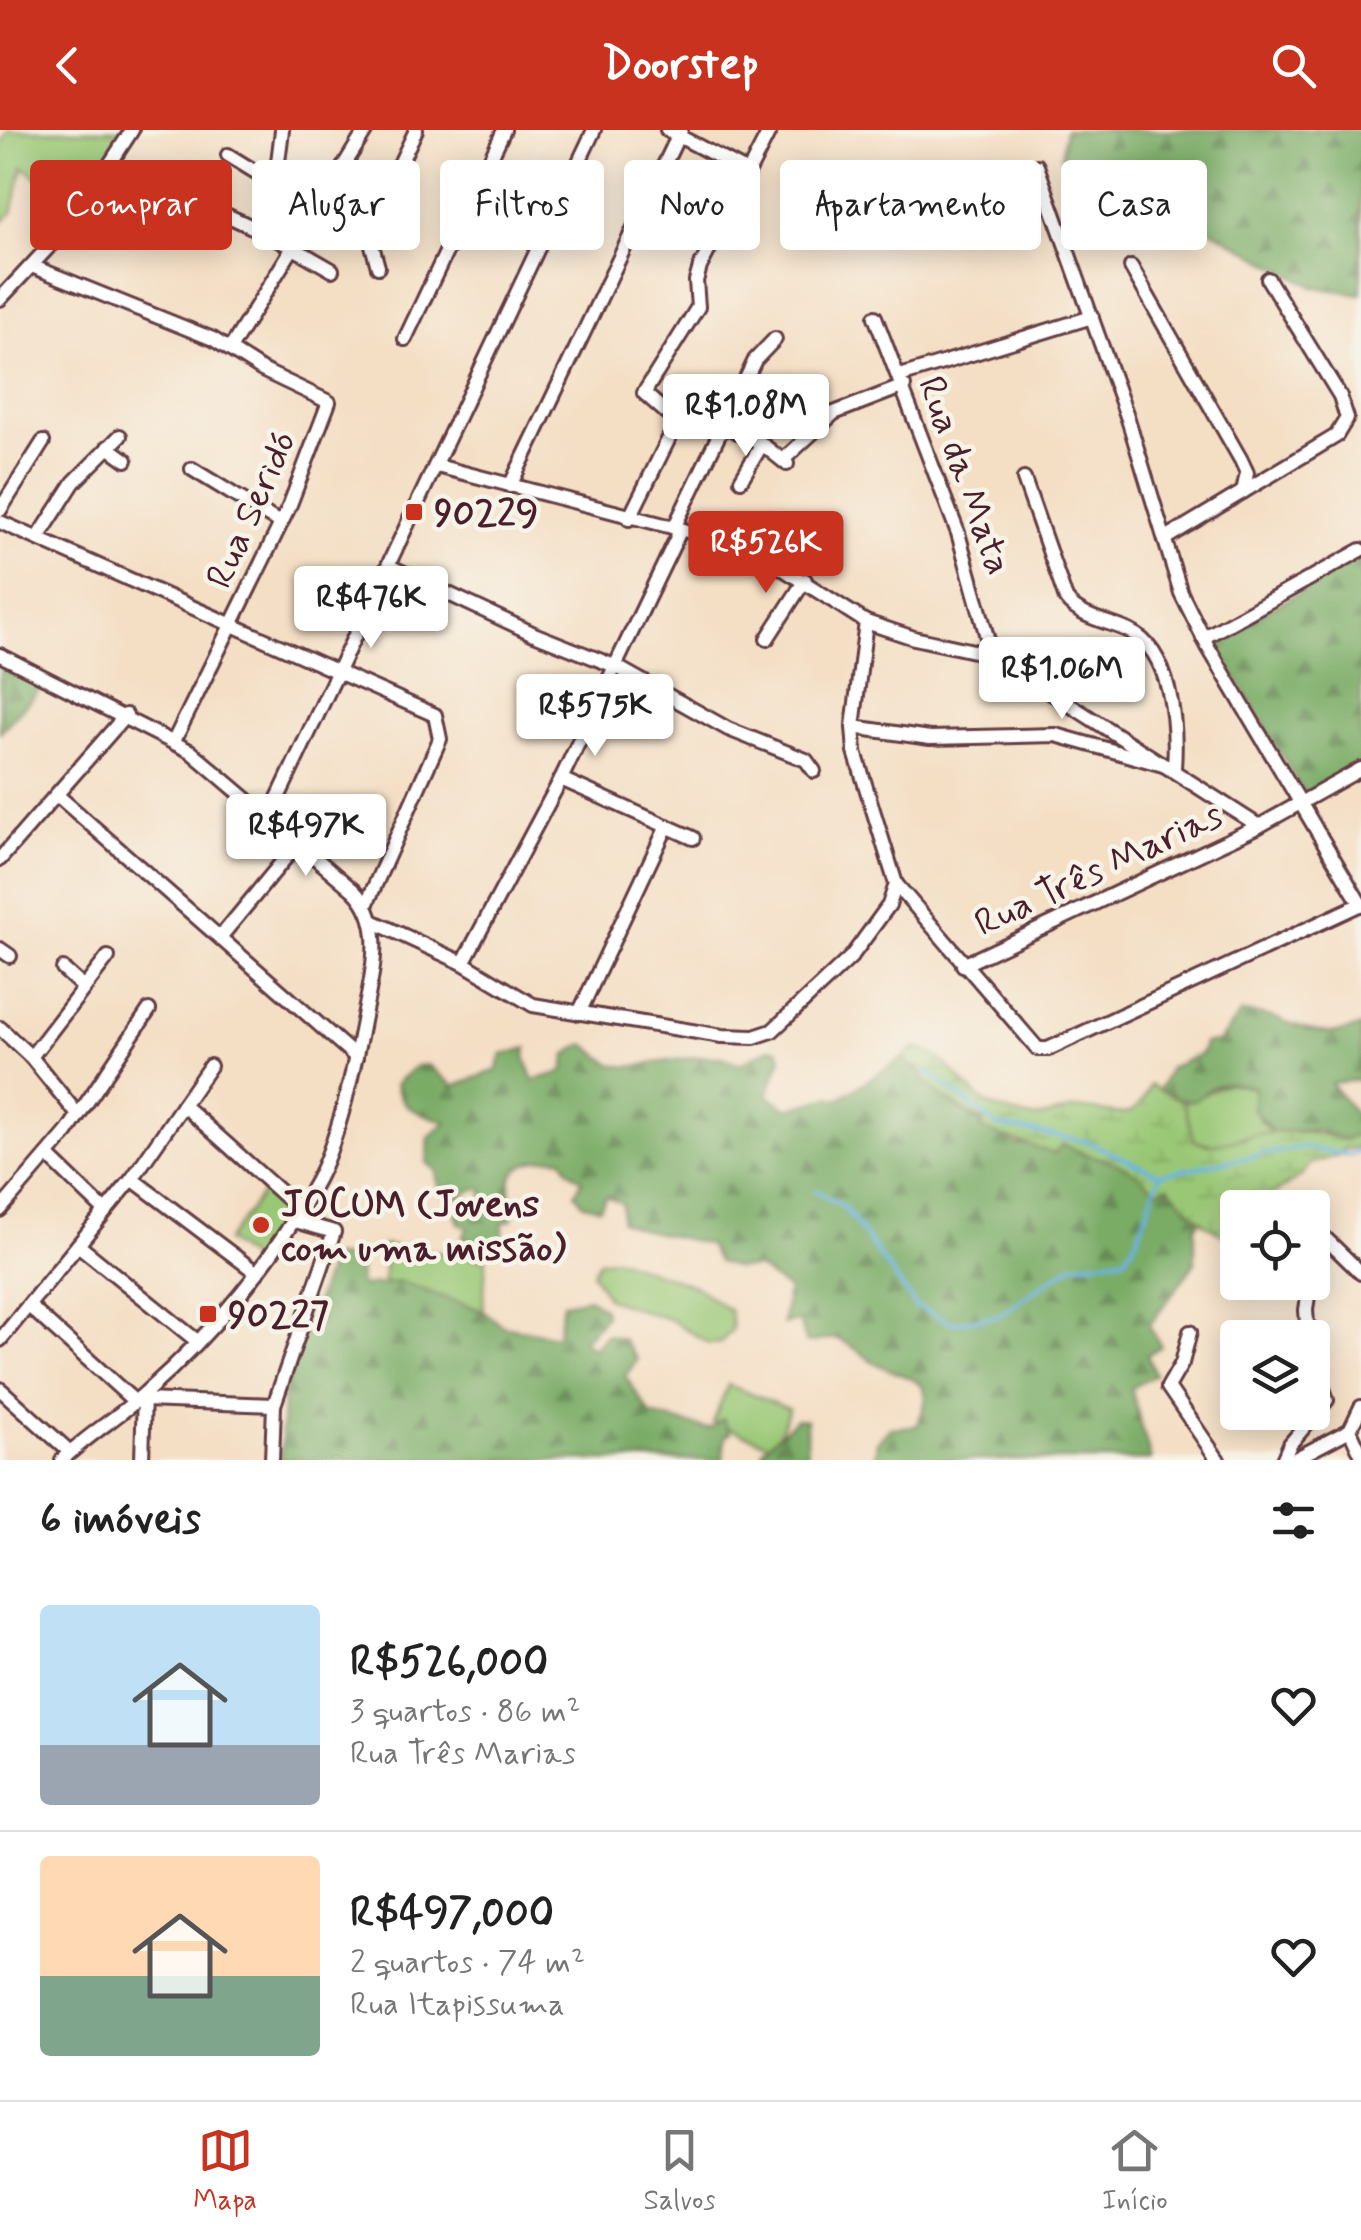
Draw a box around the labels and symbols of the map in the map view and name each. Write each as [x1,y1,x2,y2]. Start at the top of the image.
street label: Rua da Mata [905,370,1022,582]
pin: R$1.08M [654,374,838,459]
street label: Rua Seridó [196,424,309,596]
place label: 90229 [434,490,538,539]
marker: 90229 [403,501,425,523]
pin: R$526K [685,511,847,596]
pin: R$476K [290,566,452,651]
pin: R$1.06M [970,637,1154,722]
pin: R$575K [514,674,676,759]
street label: Rua Três Marias [967,791,1231,949]
pin: R$497K [225,794,387,879]
place label: JOCUM (Jovens com uma missão) [281,1181,567,1274]
marker: JOCUM (Jovens com uma missão) [250,1214,272,1236]
place label: 90227 [228,1292,329,1341]
marker: 90227 [197,1303,219,1325]

